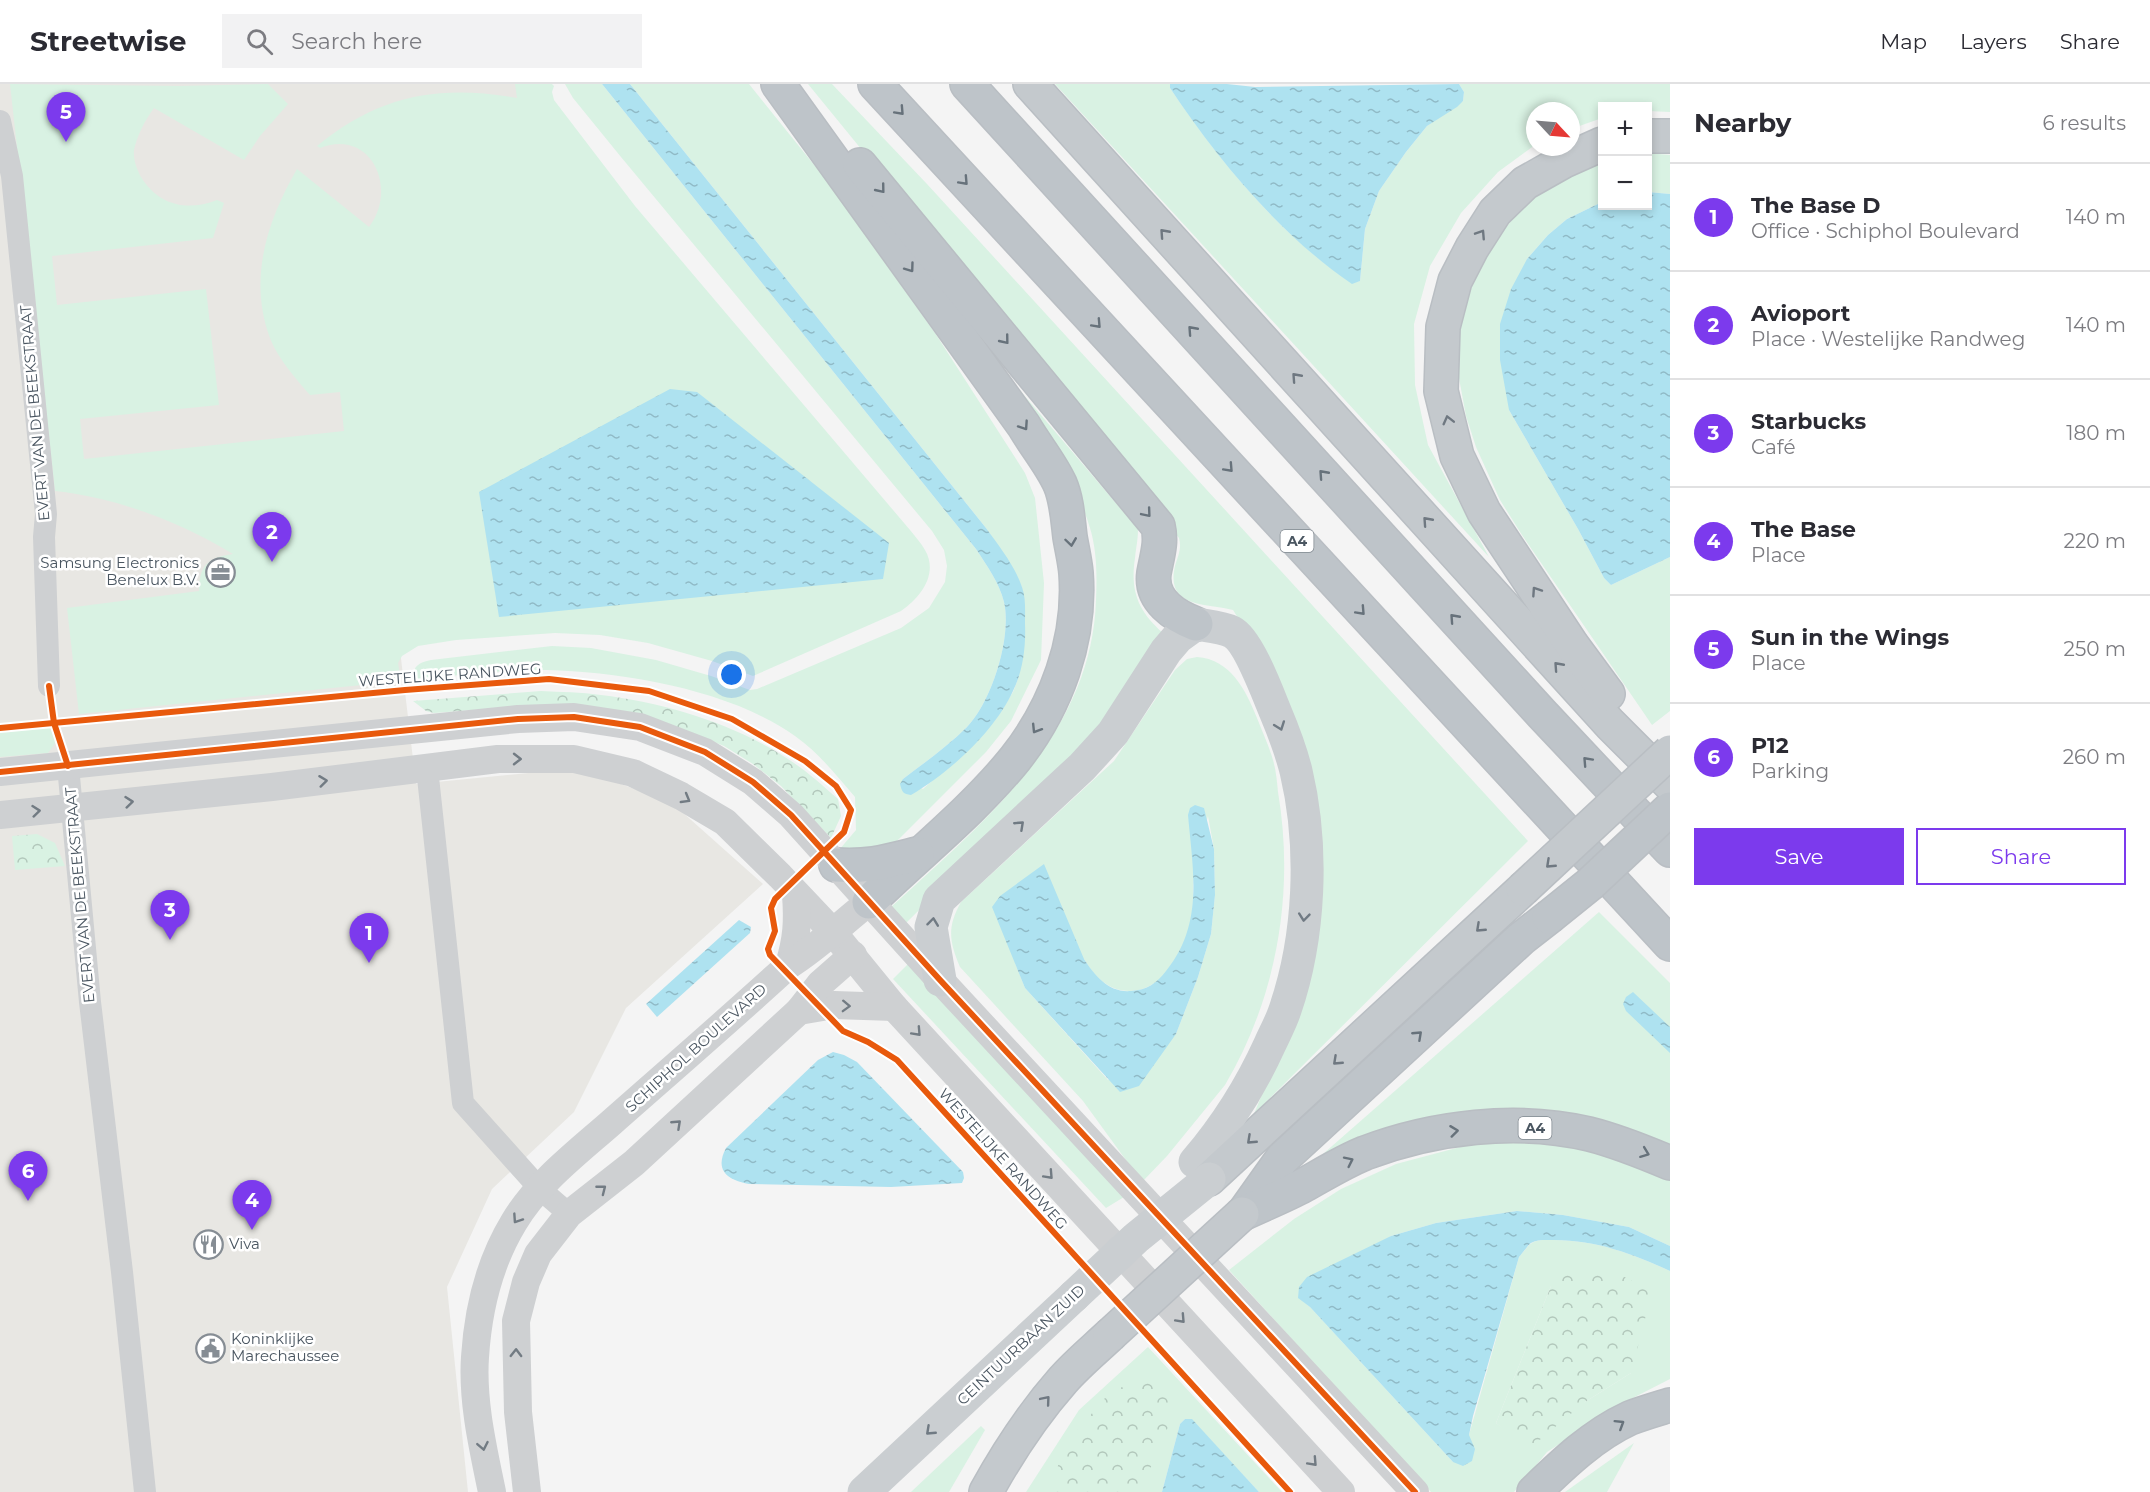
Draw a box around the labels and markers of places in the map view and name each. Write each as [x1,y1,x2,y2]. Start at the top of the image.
pin: 5 [46,92,86,142]
pin: 2 [252,512,292,562]
place label: Samsung Electronics Benelux B.V. [40,553,199,589]
office icon: Samsung Electronics Benelux B.V. [204,556,236,588]
pin: 3 [150,890,190,940]
pin: 1 [350,914,388,963]
pin: 6 [9,1152,48,1201]
pin: 4 [232,1180,272,1230]
restaurant icon: Viva [192,1228,224,1260]
place label: Viva [229,1234,260,1253]
place label: Koninklijke Marechaussee [231,1329,339,1365]
public building icon: Koninklijke Marechaussee [194,1332,226,1364]

